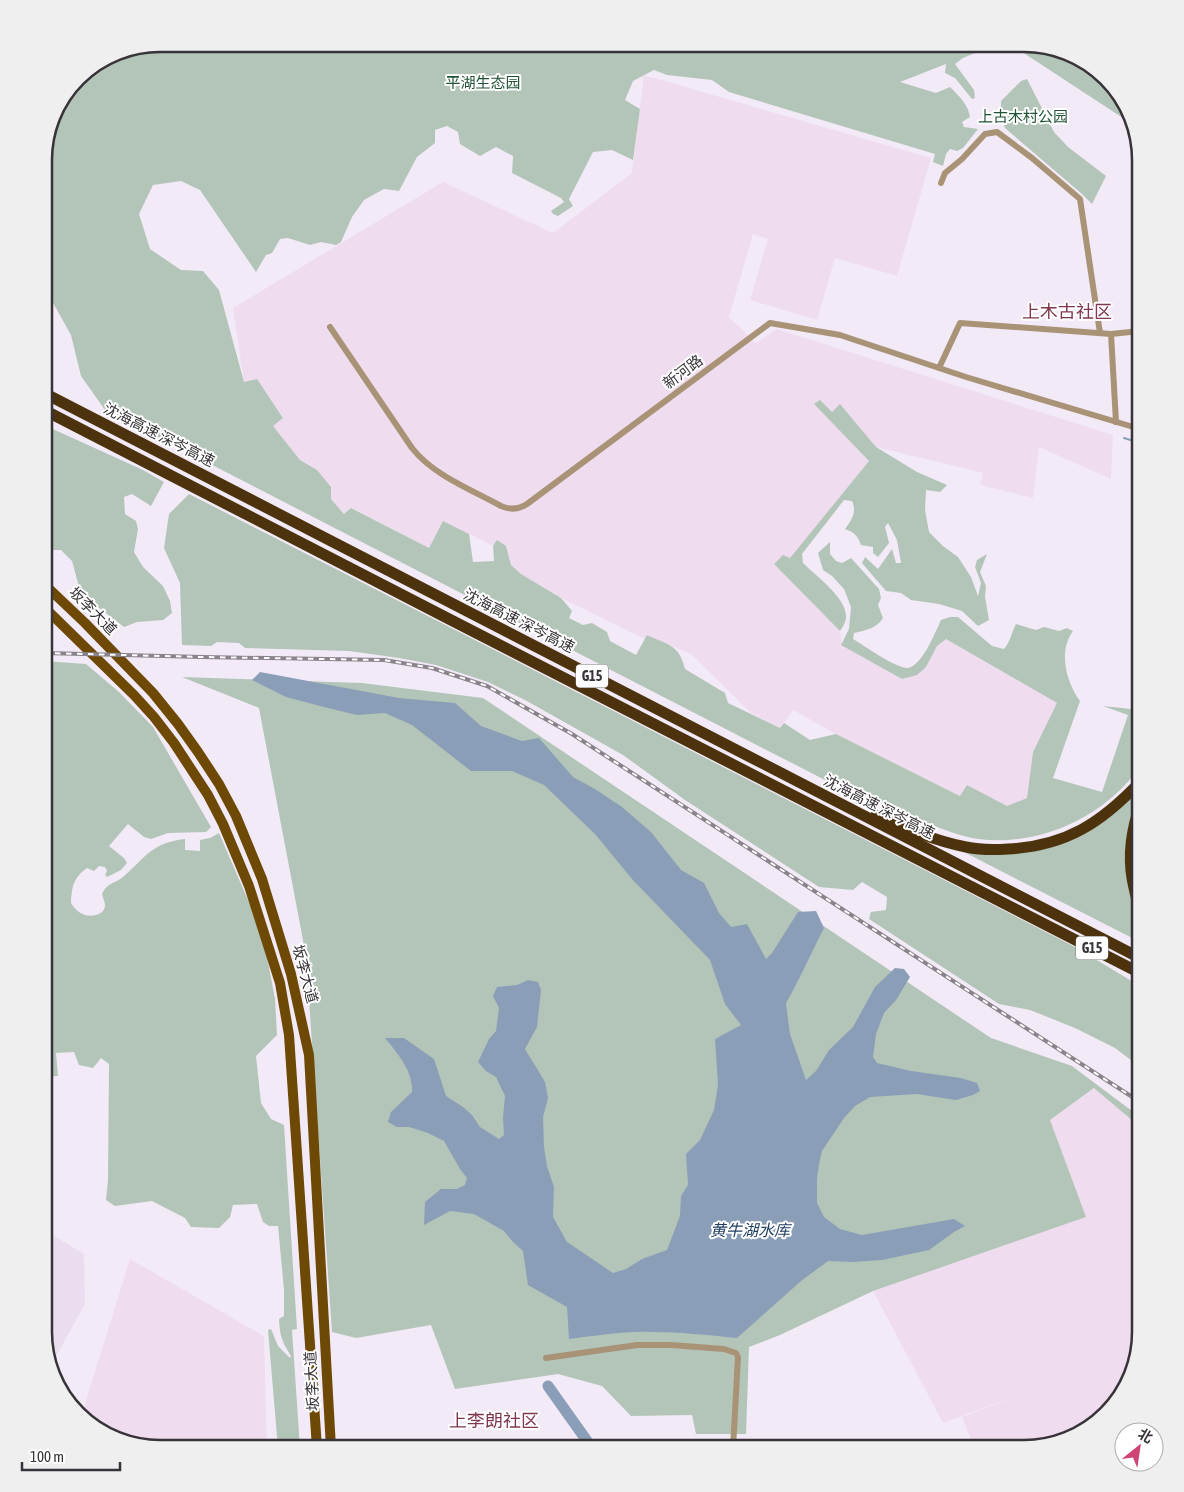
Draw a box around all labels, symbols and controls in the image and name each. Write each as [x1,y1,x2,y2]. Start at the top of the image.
park label: 平湖生态园 [445,74,521,91]
park label: 上古木村公园 [978,108,1068,125]
district label: 上木古社区 [1022,301,1112,322]
street label: 新河路 [660,351,706,392]
street label: 沈海高速 深岑高速 [101,399,217,470]
street label: 坂李大道 [66,583,121,638]
street label: 沈海高速 深岑高速 [461,585,577,656]
road number: G15 [576,664,608,688]
street label: 沈海高速 深岑高速 [821,771,937,842]
road number: G15 [1076,936,1108,960]
street label: 坂李大道 [290,943,321,1005]
water label: 黄牛湖水库 [710,1221,793,1239]
street label: 坂李大道 [301,1351,322,1411]
district label: 上李朗社区 [449,1410,539,1431]
north arrow [1114,1422,1164,1472]
text: 北 [1135,1425,1156,1446]
scale bar [22,1440,120,1472]
text: 100 m [30,1448,64,1465]

